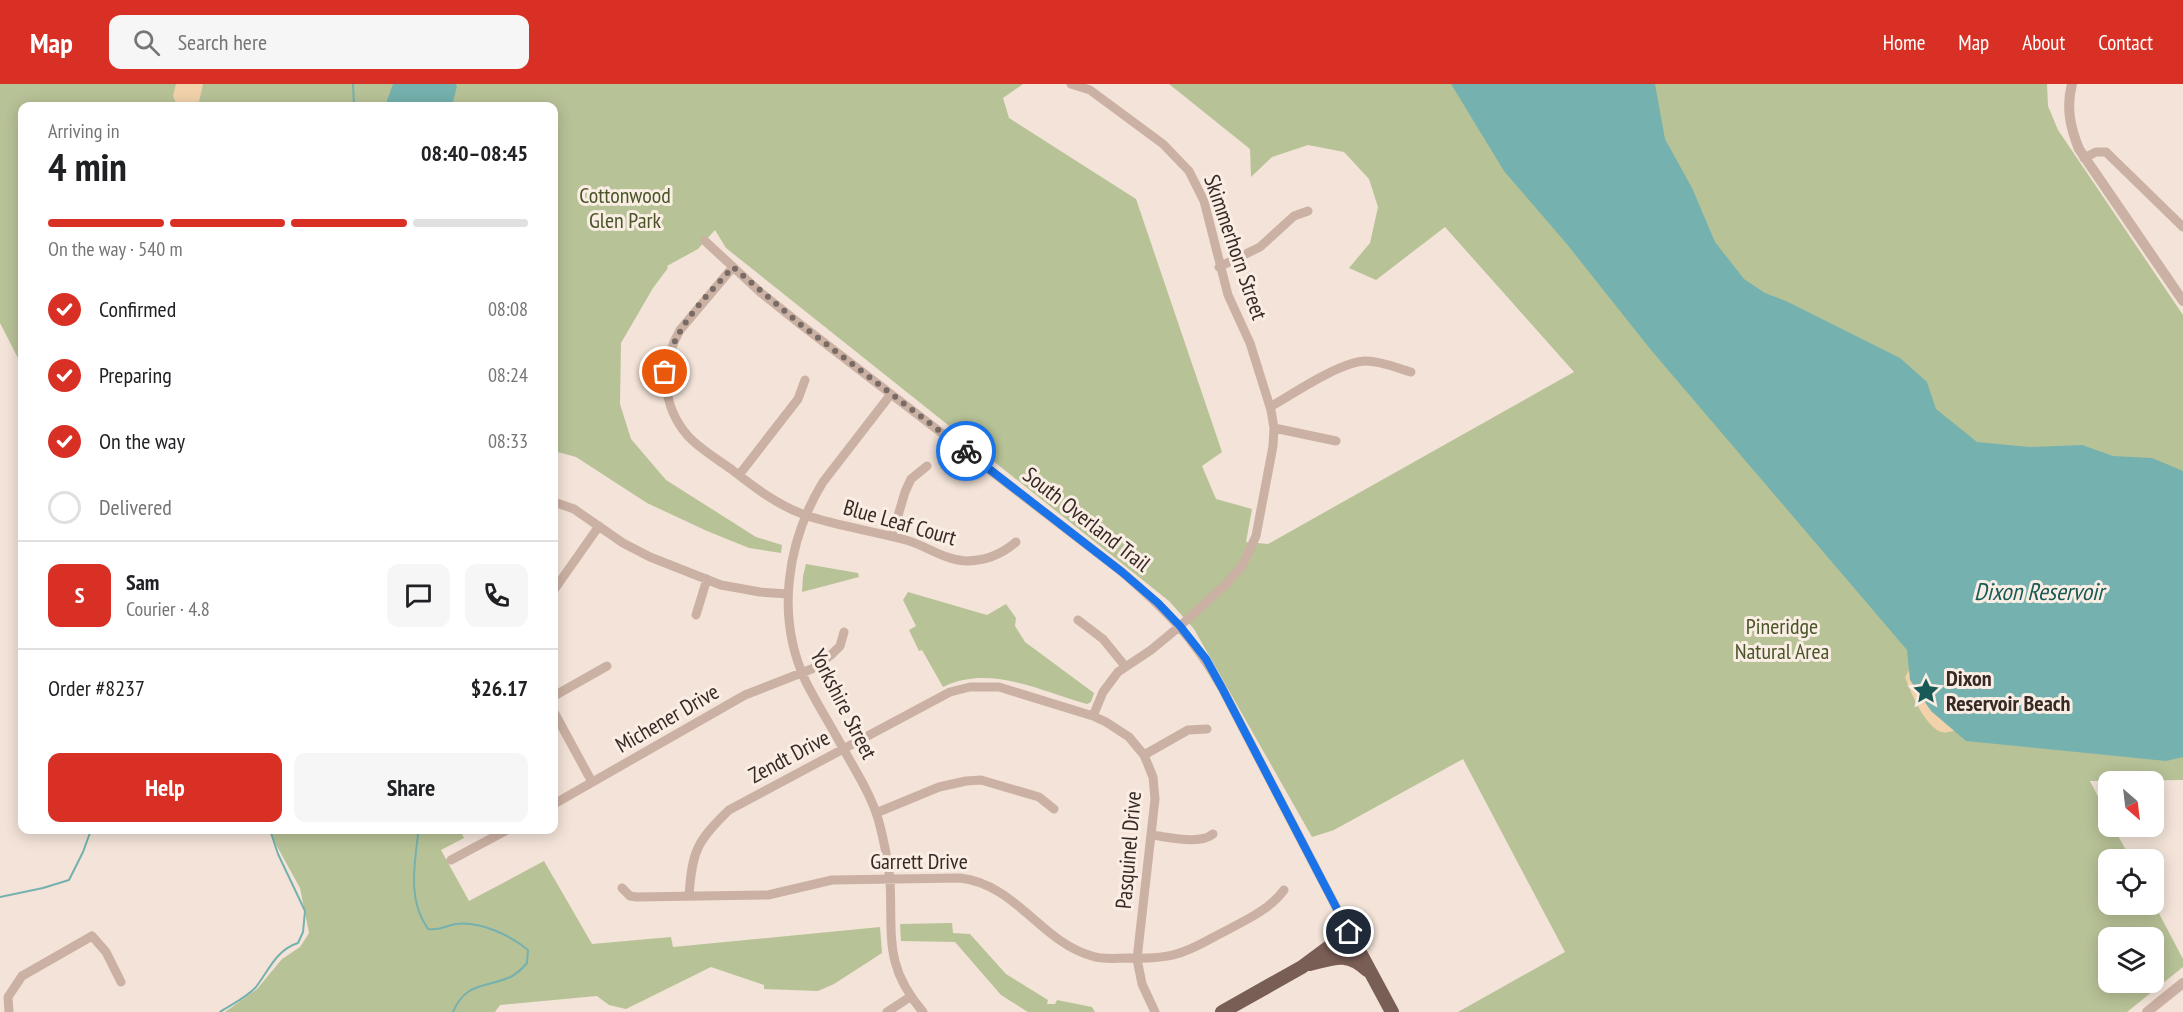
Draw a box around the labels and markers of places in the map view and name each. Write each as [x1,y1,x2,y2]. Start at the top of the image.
pin [639,346,690,397]
place label: Dixon Reservoir Beach [1946,664,2070,717]
place icon: Dixon Reservoir Beach [1911,676,1941,706]
pin [1323,906,1374,957]

